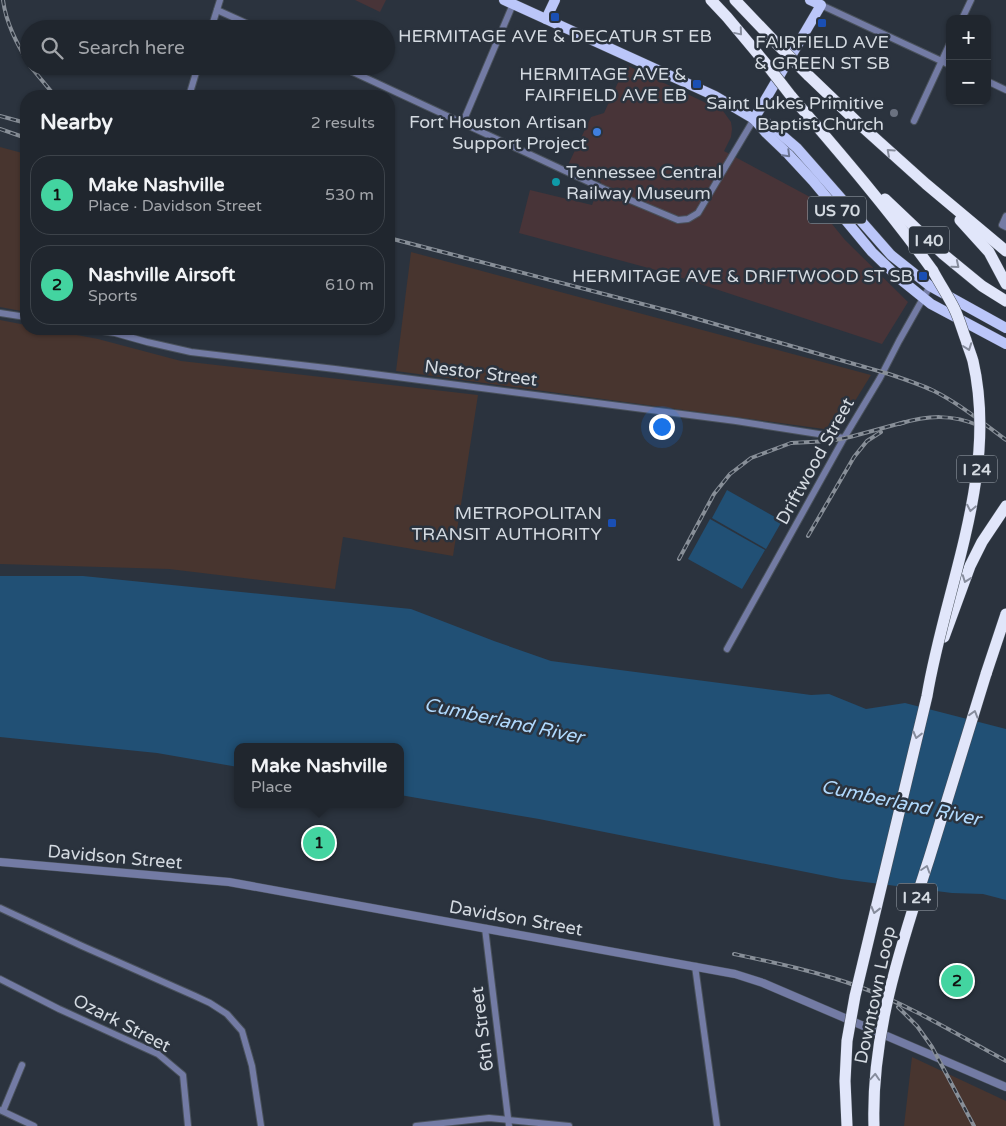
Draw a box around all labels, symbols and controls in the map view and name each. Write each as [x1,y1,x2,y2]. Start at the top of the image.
marker: HERMITAGE AVE & DECATUR ST EB [549,11,561,23]
map controls [946,15,991,105]
button: + [946,15,991,60]
marker: FAIRFIELD AVE & GREEN ST SB [816,17,828,29]
search box [20,20,395,75]
place label: HERMITAGE AVE & DECATUR ST EB [398,25,712,47]
one-way arrow [734,27,743,36]
place label: FAIRFIELD AVE & GREEN ST SB [754,31,890,74]
icon: search [38,34,66,62]
text: Search here [78,37,185,59]
button: − [946,60,991,105]
place label: HERMITAGE AVE & FAIRFIELD AVE EB [519,63,687,106]
marker: HERMITAGE AVE & FAIRFIELD AVE EB [691,78,703,90]
place label: Saint Lukes Primitive Baptist Church [706,92,884,135]
marker: Saint Lukes Primitive Baptist Church [888,107,900,119]
text: Nearby [40,110,113,135]
place label: Fort Houston Artisan Support Project [409,111,587,154]
text: 2 results [311,113,375,133]
marker: Fort Houston Artisan Support Project [591,126,603,138]
one-way arrow [781,148,790,157]
one-way arrow [887,149,896,158]
place label: Tennessee Central Railway Museum [566,161,722,204]
text: Make Nashville [88,174,224,196]
marker: Tennessee Central Railway Museum [550,176,562,188]
text: 1 [52,185,62,205]
text: 530 m [325,185,374,205]
text: Place · Davidson Street [88,196,262,216]
road number: US 70 [808,196,866,224]
road number: I 40 [909,226,949,254]
one-way arrow [950,259,959,267]
text: Nashville Airsoft [88,264,235,286]
place label: HERMITAGE AVE & DRIFTWOOD ST SB [572,265,913,287]
marker: HERMITAGE AVE & DRIFTWOOD ST SB [917,270,929,282]
text: 2 [52,275,62,295]
text: 610 m [325,275,374,295]
text: Sports [88,286,137,306]
one-way arrow [962,343,972,351]
street label: Nestor Street [423,355,539,391]
street label: Driftwood Street [771,394,859,528]
your location [649,414,675,440]
road number: I 24 [957,456,997,482]
place label: METROPOLITAN TRANSIT AUTHORITY [411,502,602,545]
one-way arrow [966,503,976,512]
marker: METROPOLITAN TRANSIT AUTHORITY [606,517,618,529]
one-way arrow [962,574,972,582]
water label: Cumberland River [422,693,588,749]
one-way arrow [968,710,978,718]
one-way arrow [912,730,923,739]
popup [234,743,404,808]
text: Make Nashville [251,755,387,777]
water label: Cumberland River [819,775,985,831]
text: Place [251,777,292,797]
pin: 1 [303,824,335,862]
street label: Davidson Street [47,840,183,874]
one-way arrow [920,865,930,873]
road number: I 24 [897,884,937,910]
street label: Davidson Street [447,895,585,941]
one-way arrow [870,905,880,913]
street label: Downtown Loop [850,924,900,1066]
pin: 2 [941,962,973,1000]
street label: 6th Street [466,985,498,1073]
street label: Ozark Street [70,989,175,1057]
one-way arrow [870,1073,881,1081]

